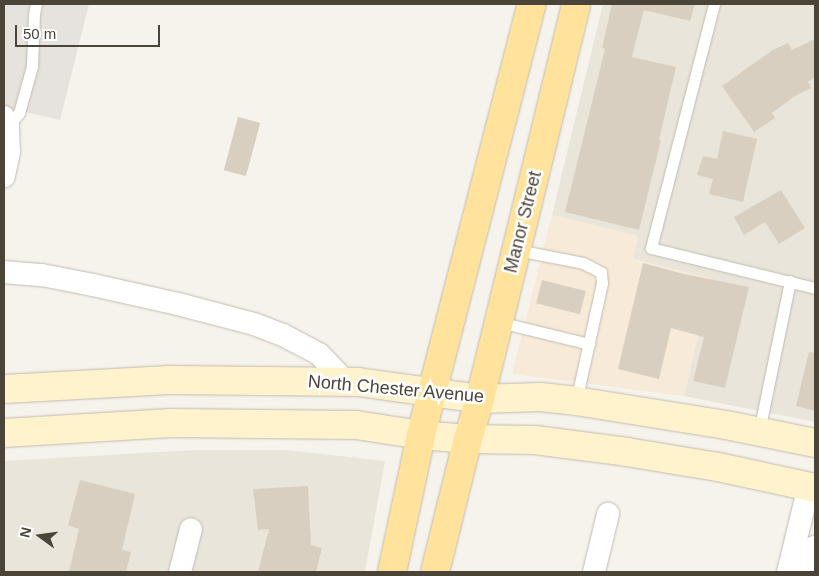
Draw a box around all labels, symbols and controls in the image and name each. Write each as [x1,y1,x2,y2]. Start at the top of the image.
scale bar [18,15,162,47]
text: 50 m [23,25,56,42]
street label: Manor Street [500,169,546,275]
street label: North Chester Avenue [307,370,485,408]
north arrow [15,511,65,561]
text: N [16,526,34,539]

